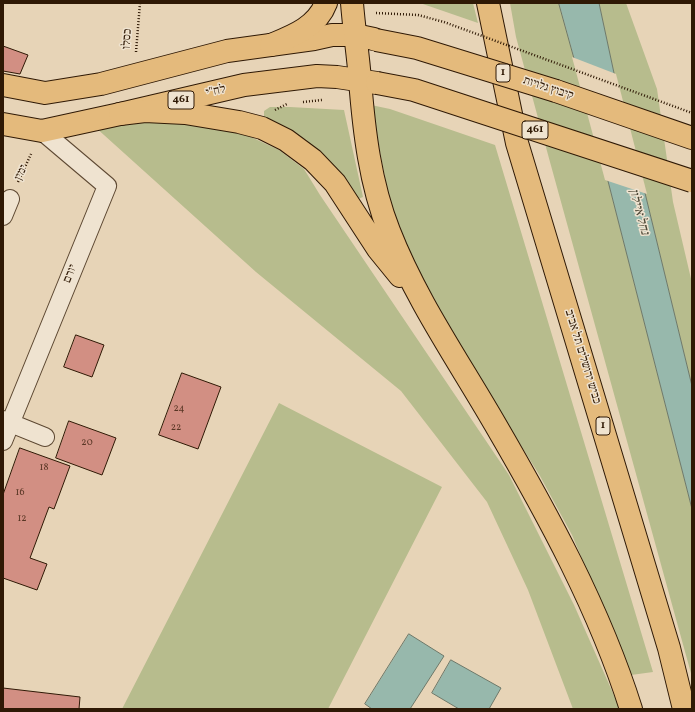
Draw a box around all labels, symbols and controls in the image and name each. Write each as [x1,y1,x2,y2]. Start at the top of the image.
street label: כסלו [120,28,136,50]
road number: 1 [496,64,510,82]
street label: קיבוץ גלויות [521,74,575,104]
street label: לח"י [205,83,227,101]
road number: 461 [168,91,194,109]
road number: 461 [522,121,548,139]
street label: ימין [12,163,32,183]
water label: נחל איילון [624,187,652,237]
street label: יורם [61,263,81,285]
street label: כביש ירושלים תל אביב [561,308,603,406]
house number: 24 [173,403,185,415]
road number: 1 [596,417,610,435]
house number: 22 [171,422,181,434]
house number: 20 [81,437,93,449]
house number: 18 [40,462,48,474]
house number: 16 [16,487,24,499]
house number: 12 [17,513,27,525]

